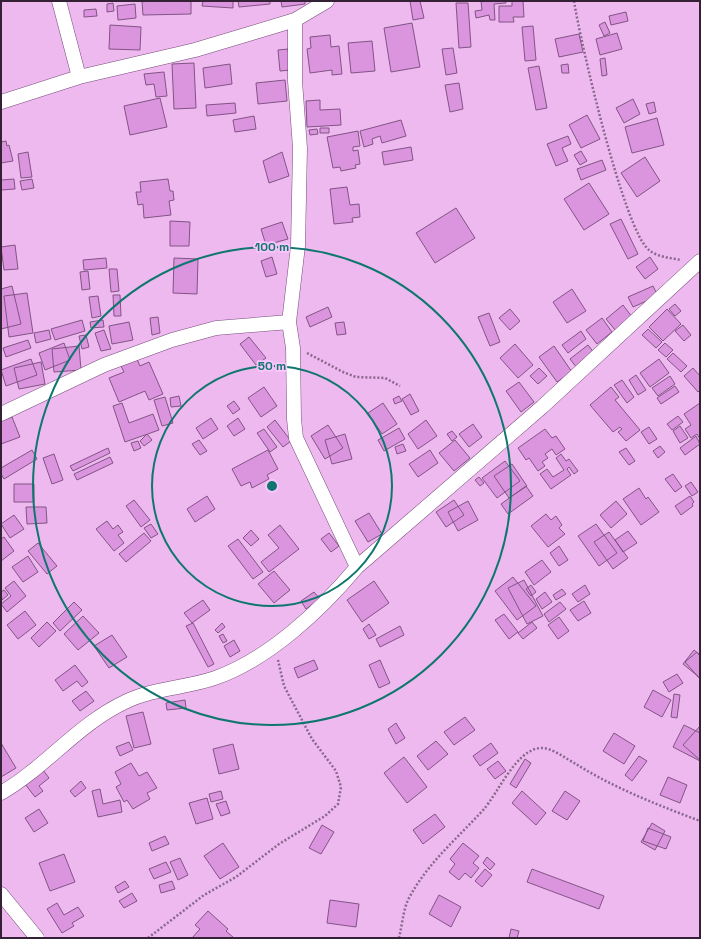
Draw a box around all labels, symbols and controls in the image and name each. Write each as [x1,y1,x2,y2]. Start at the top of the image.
text: 100 m [255,239,289,255]
text: 50 m [258,358,286,374]
centre of rings [265,479,279,493]

